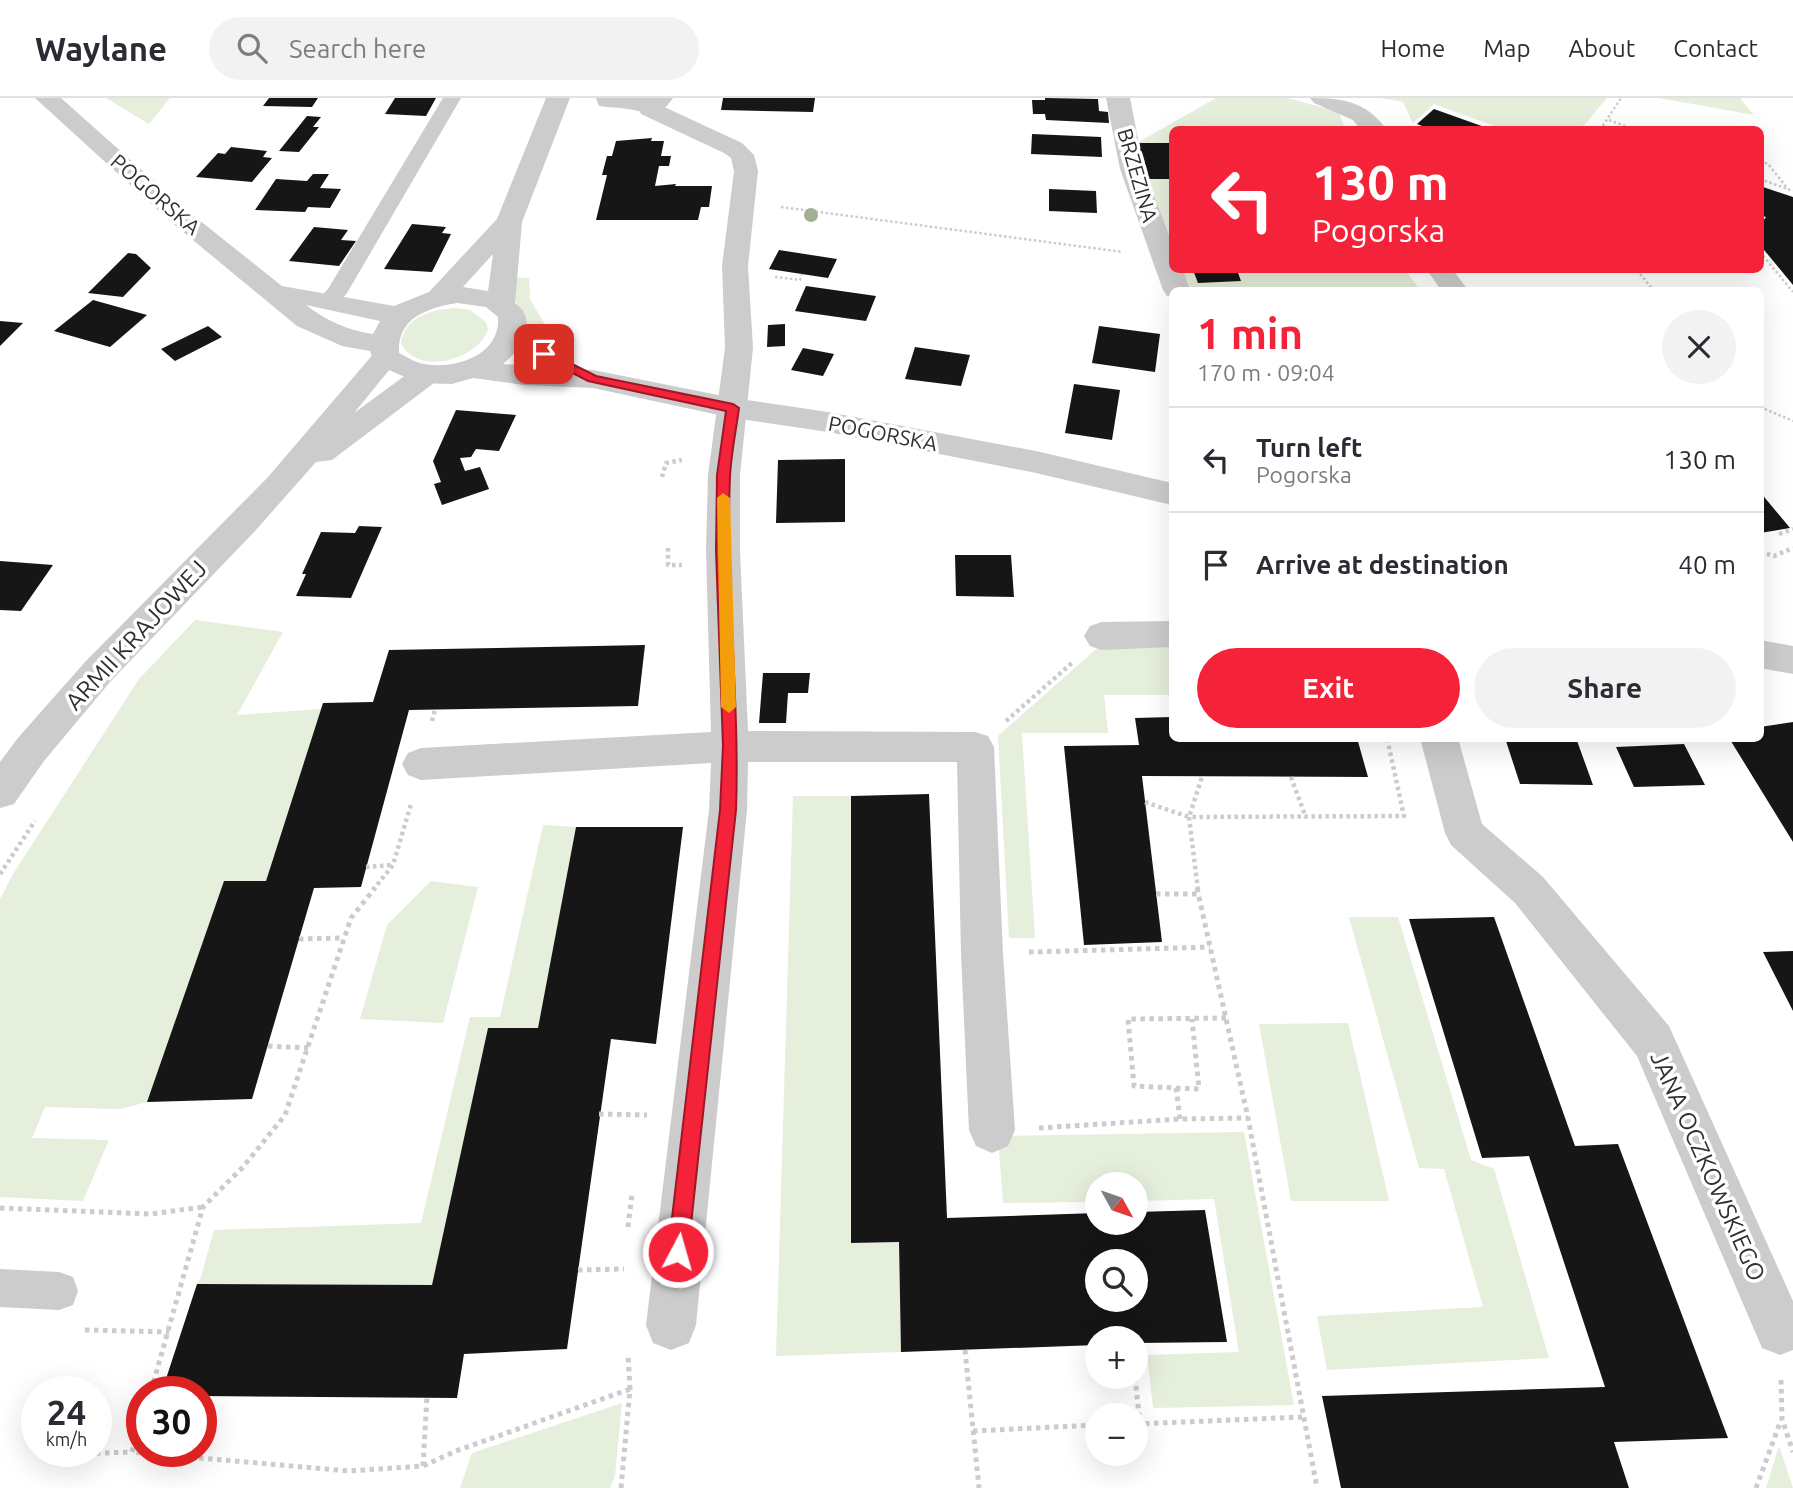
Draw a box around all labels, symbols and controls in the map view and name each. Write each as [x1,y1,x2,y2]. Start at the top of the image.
search box [209,17,699,80]
icon: search [233,29,271,67]
text: Waylane [35,30,167,67]
text: Search here [289,34,426,63]
text: Home [1380,35,1445,62]
text: Map [1483,35,1530,62]
text: About [1568,35,1635,62]
text: Contact [1673,35,1758,62]
street label: BRZEZINA [1113,125,1163,225]
street label: POGORSKA [106,149,206,239]
icon: left [1197,154,1288,245]
text: 130 m [1312,154,1449,209]
text: Pogorska [1312,212,1445,248]
text: 1 min [1197,310,1303,357]
button: close [1662,310,1736,384]
pin [514,324,574,384]
icon: arrive [525,335,563,373]
text: 170 m · 09:04 [1197,360,1335,385]
street label: POGORSKA [827,411,940,455]
text: Turn left [1256,433,1362,462]
icon: left [1197,441,1235,479]
text: 130 m [1664,445,1736,474]
text: Pogorska [1256,462,1352,487]
icon: arrive [1197,546,1235,584]
text: Arrive at destination [1256,550,1509,579]
text: 40 m [1678,550,1736,579]
street label: ARMII KRAJOWEJ [60,555,212,715]
button: Exit [1197,648,1460,728]
button: Share [1474,648,1736,728]
street label: JANA OCZKOWSKIEGO [1645,1047,1771,1285]
north arrow [1085,1172,1148,1236]
map controls [1085,1172,1148,1466]
position arrow [641,1215,715,1289]
button: search [1085,1249,1148,1312]
button: + [1085,1326,1148,1389]
speed limit sign: 30 [126,1376,217,1467]
text: 24 [47,1392,86,1432]
button: − [1085,1403,1148,1466]
text: km/h [46,1429,87,1449]

